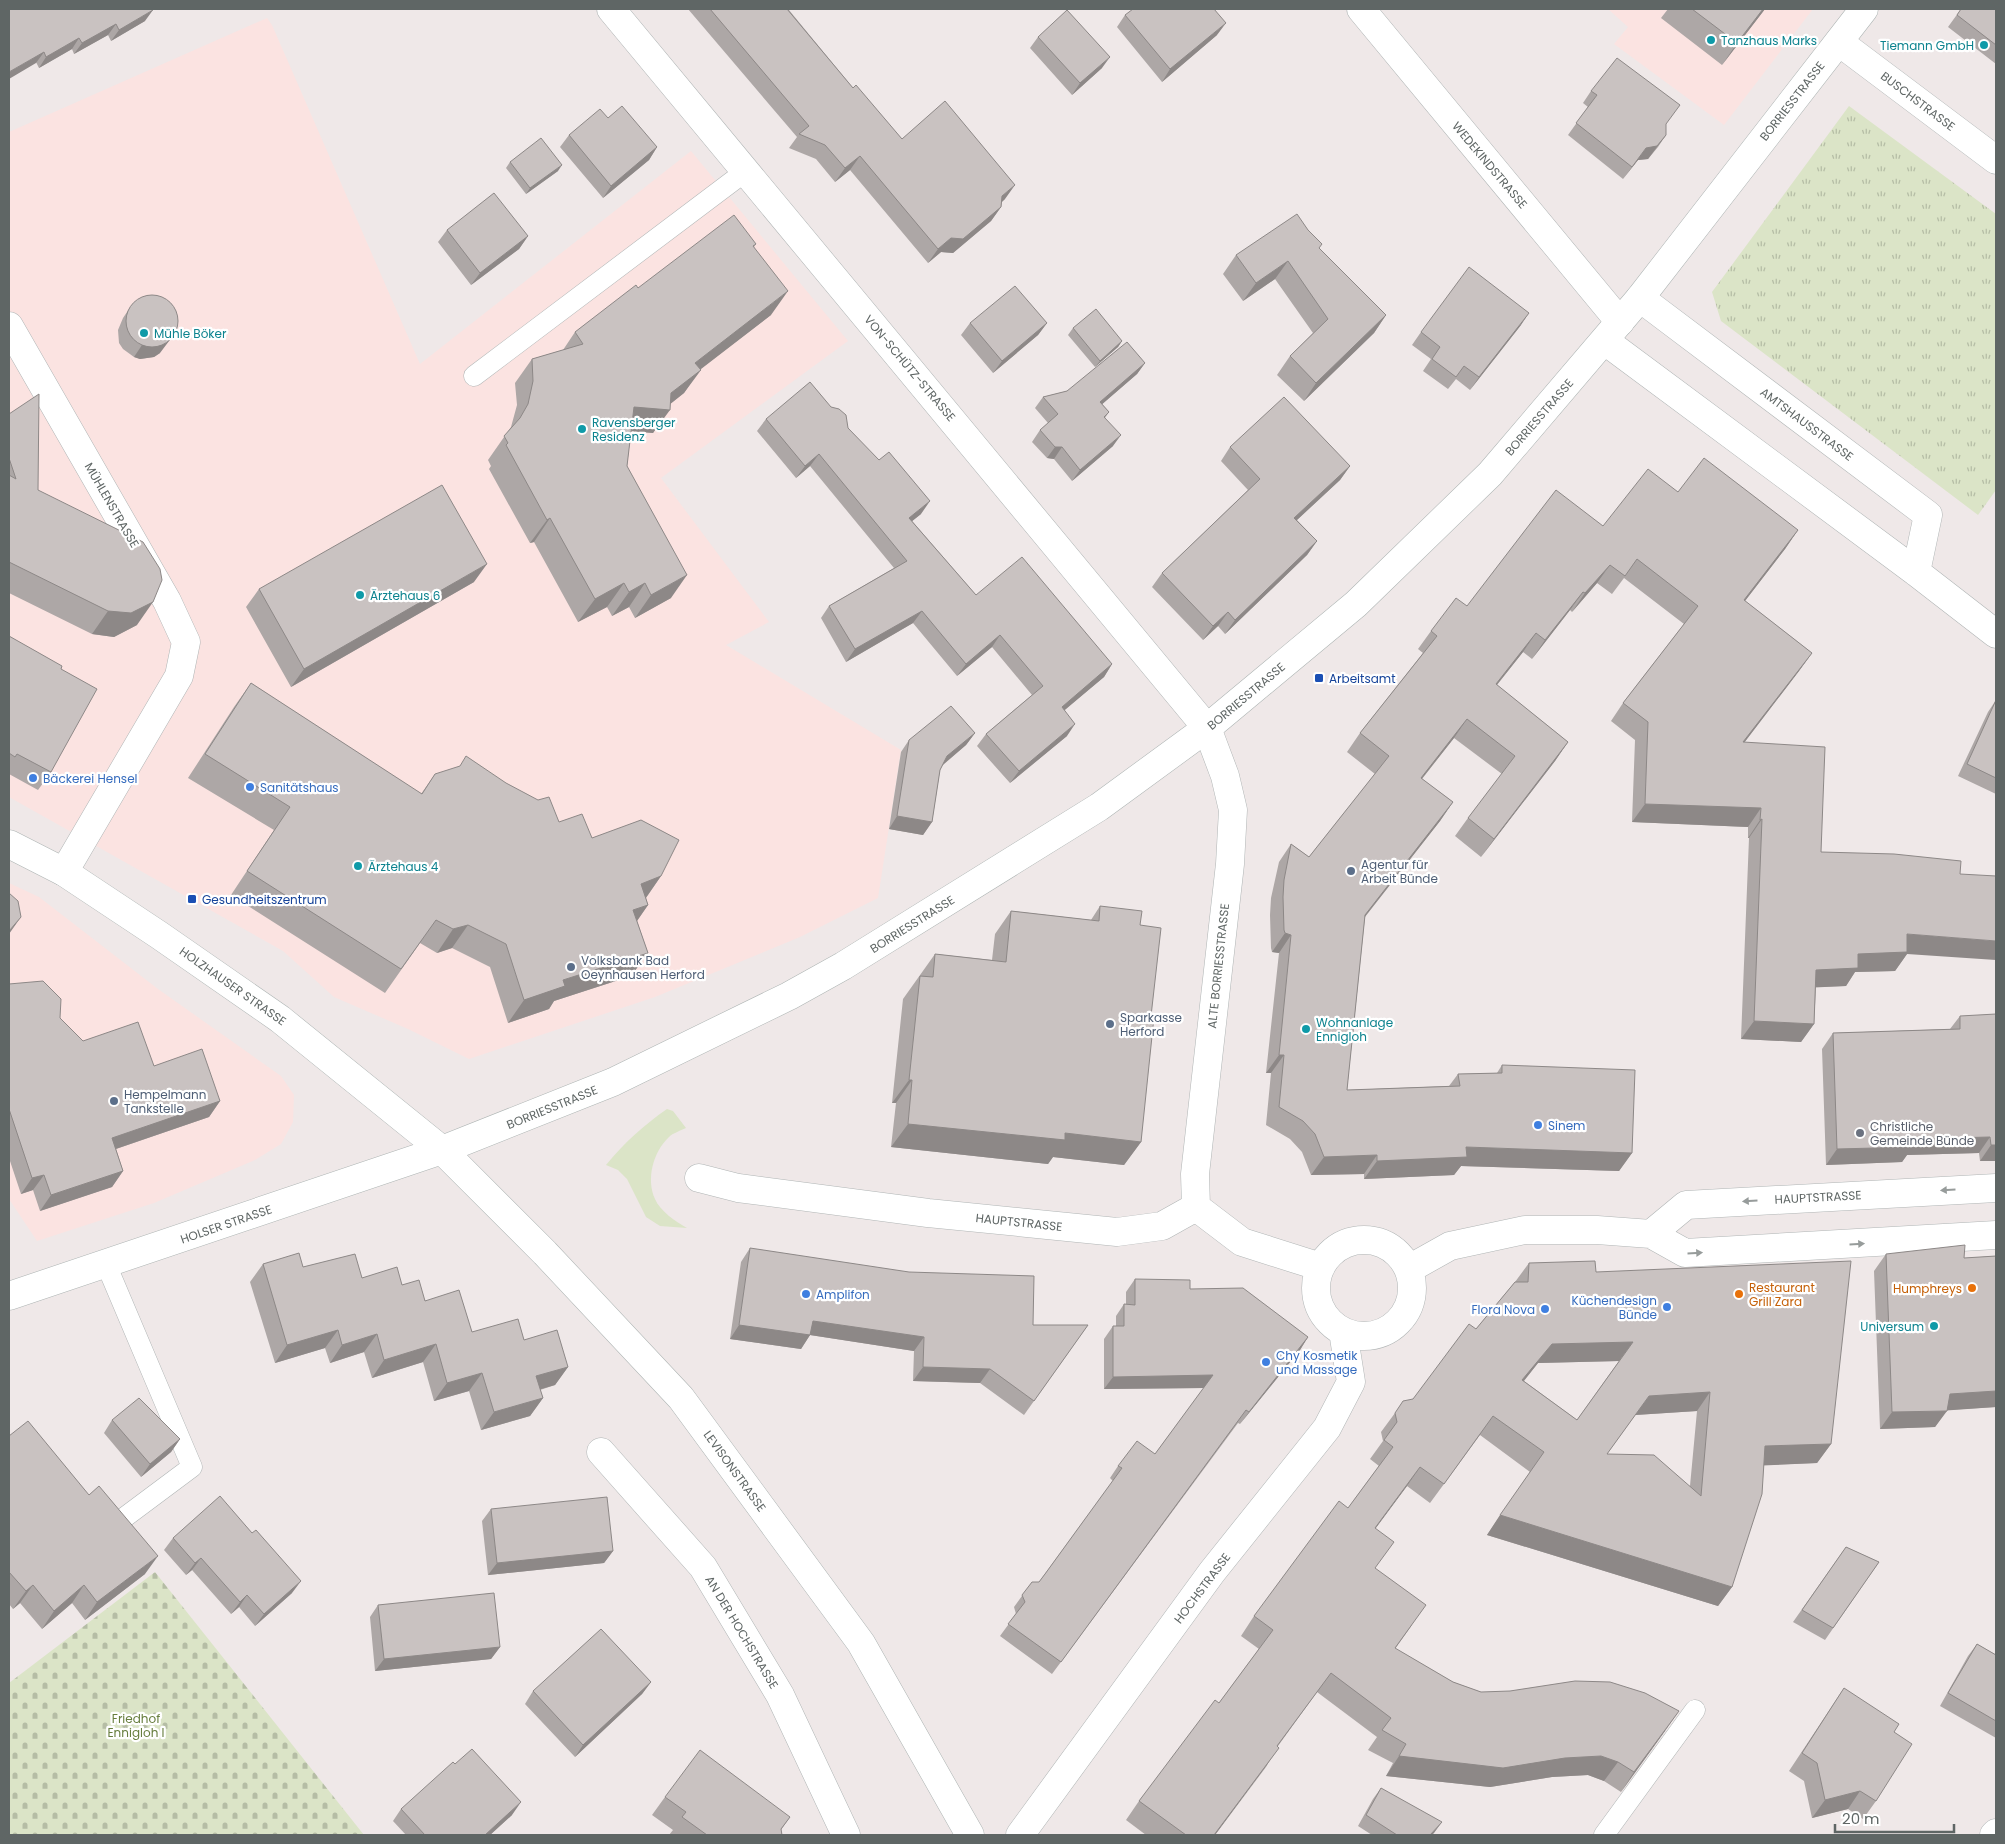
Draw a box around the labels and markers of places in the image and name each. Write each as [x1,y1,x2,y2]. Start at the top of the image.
place label: Tanzhaus Marks [1721,32,1817,49]
marker: Tanzhaus Marks [1705,34,1717,46]
place label: Tiemann GmbH [1880,37,1974,54]
marker: Tiemann GmbH [1978,39,1990,51]
place label: Mühle Böker [154,325,227,342]
marker: Mühle Böker [138,327,150,339]
place label: Ravensberger Residenz [592,414,676,445]
marker: Ravensberger Residenz [576,423,588,435]
place label: Ärztehaus 6 [370,587,440,604]
marker: Ärztehaus 6 [354,589,366,601]
place label: Arbeitsamt [1329,670,1396,687]
marker: Arbeitsamt [1313,672,1325,684]
place label: Bäckerei Hensel [43,770,138,787]
marker: Bäckerei Hensel [27,772,39,784]
place label: Sanitätshaus [260,779,339,796]
marker: Sanitätshaus [244,781,256,793]
place label: Agentur für Arbeit Bünde [1361,856,1438,887]
place label: Ärztehaus 4 [368,858,439,875]
marker: Ärztehaus 4 [352,860,364,872]
marker: Agentur für Arbeit Bünde [1345,865,1357,877]
place label: Gesundheitszentrum [202,891,327,908]
marker: Gesundheitszentrum [186,893,198,905]
place label: Volksbank Bad Oeynhausen Herford [581,952,705,983]
marker: Volksbank Bad Oeynhausen Herford [565,961,577,973]
place label: Sparkasse Herford [1120,1009,1182,1040]
place label: Wohnanlage Ennigloh [1316,1014,1393,1045]
marker: Sparkasse Herford [1104,1018,1116,1030]
marker: Wohnanlage Ennigloh [1300,1023,1312,1035]
place label: Hempelmann Tankstelle [124,1086,206,1117]
marker: Hempelmann Tankstelle [108,1095,120,1107]
place label: Sinem [1548,1117,1585,1134]
place label: Christliche Gemeinde Bünde [1870,1118,1974,1149]
marker: Sinem [1532,1119,1544,1131]
marker: Christliche Gemeinde Bünde [1854,1127,1866,1139]
place label: Restaurant Grill Zara [1749,1279,1815,1310]
place label: Humphreys [1893,1280,1962,1297]
marker: Humphreys [1966,1282,1978,1294]
place label: Amplifon [816,1286,870,1303]
marker: Amplifon [800,1288,812,1300]
marker: Restaurant Grill Zara [1733,1288,1745,1300]
place label: Küchendesign Bünde [1571,1292,1657,1323]
place label: Flora Nova [1472,1301,1535,1318]
marker: Küchendesign Bünde [1661,1301,1673,1313]
marker: Flora Nova [1539,1303,1551,1315]
place label: Universum [1860,1318,1924,1335]
marker: Universum [1928,1320,1940,1332]
place label: Chy Kosmetik und Massage [1276,1347,1358,1378]
marker: Chy Kosmetik und Massage [1260,1356,1272,1368]

